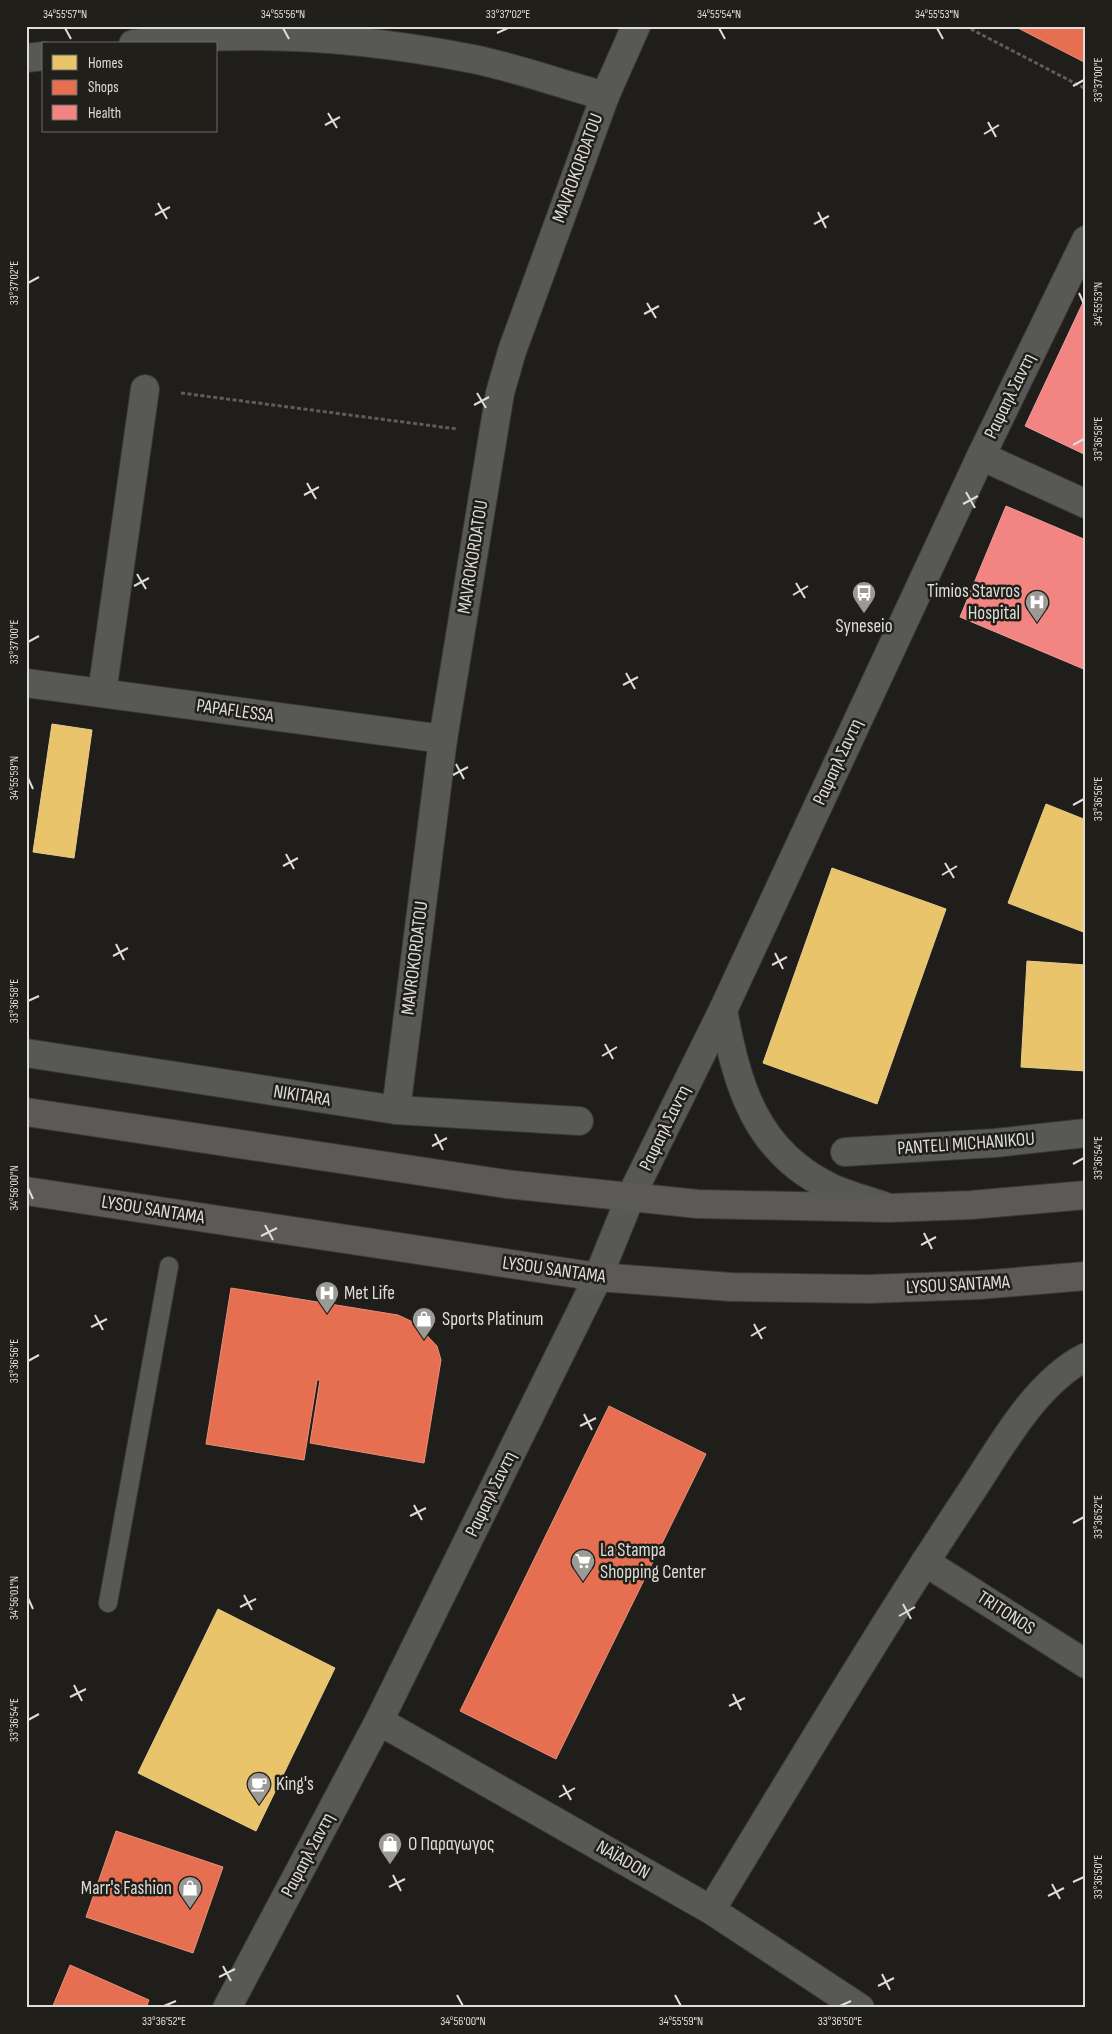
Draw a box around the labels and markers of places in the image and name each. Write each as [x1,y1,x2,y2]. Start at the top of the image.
bus stop icon: Syneseio [851,580,877,614]
place label: Timios Stavros Hospital [927,580,1020,625]
hospital icon: Timios Stavros Hospital [1024,589,1050,623]
place label: Syneseio [835,615,893,638]
hospital icon: Met Life [314,1280,340,1314]
place label: Met Life [344,1282,395,1305]
shop icon: Sports Platinum [411,1306,437,1340]
place label: Sports Platinum [442,1308,544,1331]
place label: La Stampa Shopping Center [600,1539,706,1584]
supermarket icon: La Stampa Shopping Center [570,1548,596,1582]
cafe icon: King's [246,1771,272,1805]
place label: King's [276,1773,314,1796]
shop icon: Ο Παραγωγος [377,1831,403,1865]
place label: Ο Παραγωγος [408,1833,495,1856]
shop icon: Marr's Fashion [177,1875,203,1909]
place label: Marr's Fashion [81,1877,172,1900]

